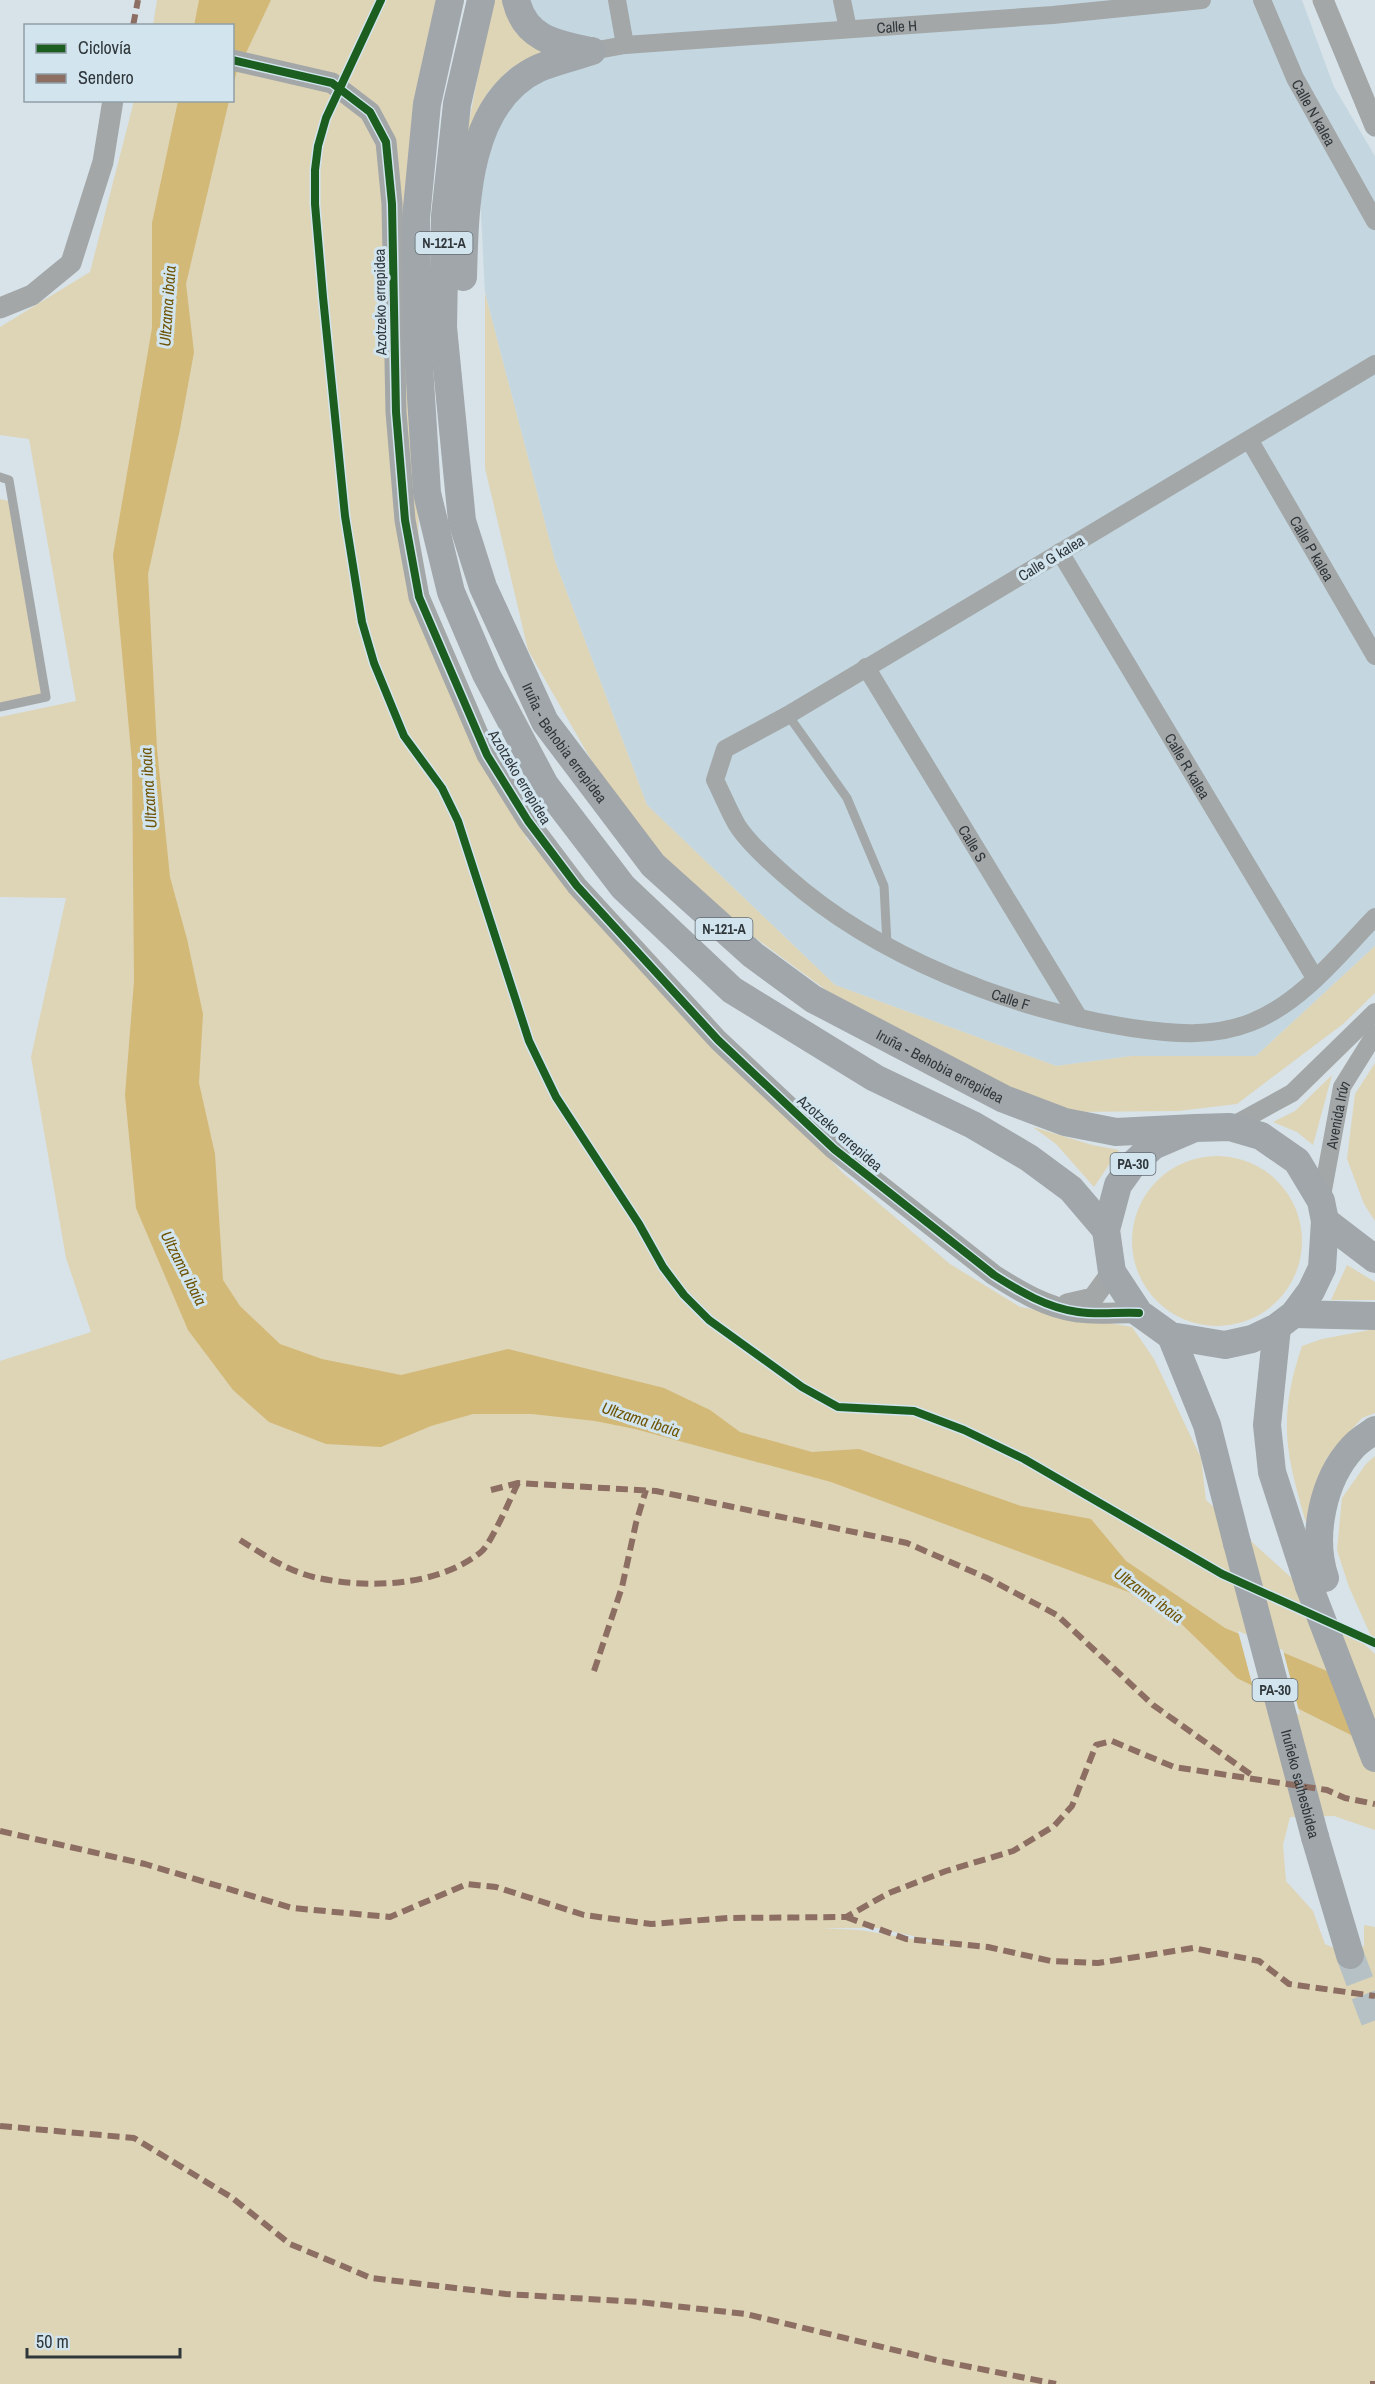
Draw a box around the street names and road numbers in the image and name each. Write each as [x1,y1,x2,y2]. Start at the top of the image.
street label: Calle H [876,14,918,38]
street label: Calle N kalea [1287,75,1341,150]
road number: N-121-A [416,232,472,254]
street label: Azotzeko errepidea [369,248,391,357]
street label: Calle P kalea [1285,512,1340,585]
street label: Calle G kalea [1014,530,1088,586]
street label: Iruña - Behobia errepidea [518,679,613,807]
street label: Azotzeko errepidea [483,725,557,828]
street label: Calle R kalea [1160,729,1216,803]
street label: Calle S [954,821,992,866]
road number: N-121-A [696,918,752,940]
street label: Calle F [989,983,1032,1015]
street label: Iruña - Behobia errepidea [873,1024,1008,1108]
street label: Avenida Irún [1320,1076,1355,1152]
street label: Azotzeko errepidea [792,1089,887,1176]
road number: PA-30 [1110,1153,1156,1175]
road number: PA-30 [1252,1679,1298,1701]
street label: Iruñeko saihesbidea [1276,1727,1325,1840]

